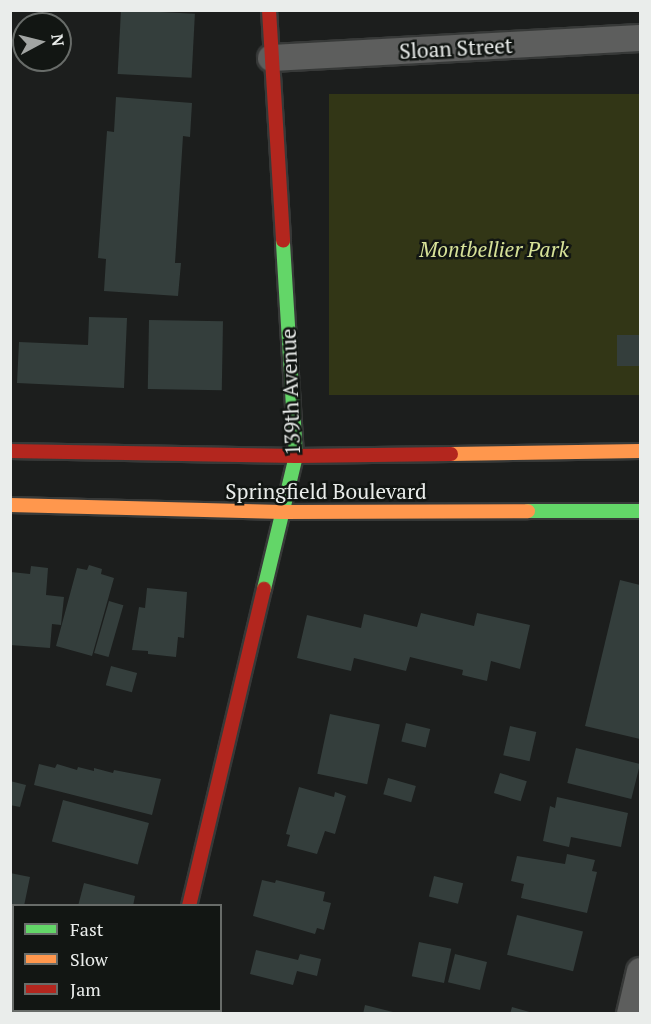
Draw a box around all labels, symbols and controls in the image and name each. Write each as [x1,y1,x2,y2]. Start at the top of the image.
north arrow [12,12,72,72]
street label: Sloan Street [399,32,513,64]
text: N [46,33,70,47]
park label: Montbellier Park [419,236,569,262]
street label: 139th Avenue [275,328,305,456]
street label: Springfield Boulevard [225,478,427,504]
legend [12,904,222,1012]
text: Fast [70,917,103,941]
text: Slow [70,947,108,971]
text: Jam [70,977,101,1001]

